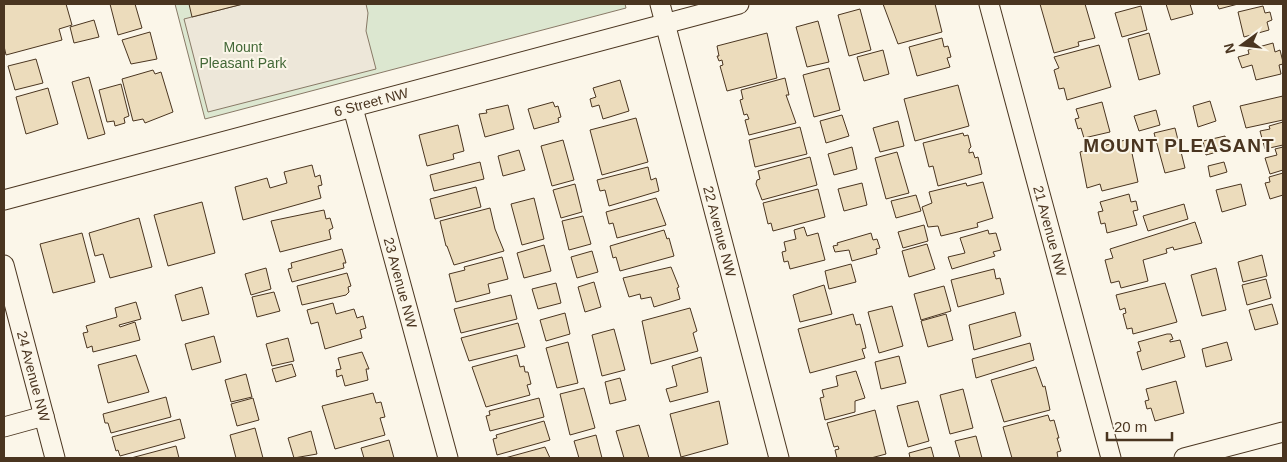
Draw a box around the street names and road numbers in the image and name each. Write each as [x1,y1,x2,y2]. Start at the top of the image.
street label: 6 Street NW [332,84,411,120]
street label: 22 Avenue NW [700,184,739,279]
street label: 21 Avenue NW [1030,184,1070,279]
street label: 23 Avenue NW [380,236,421,331]
street label: 24 Avenue NW [14,329,53,424]

